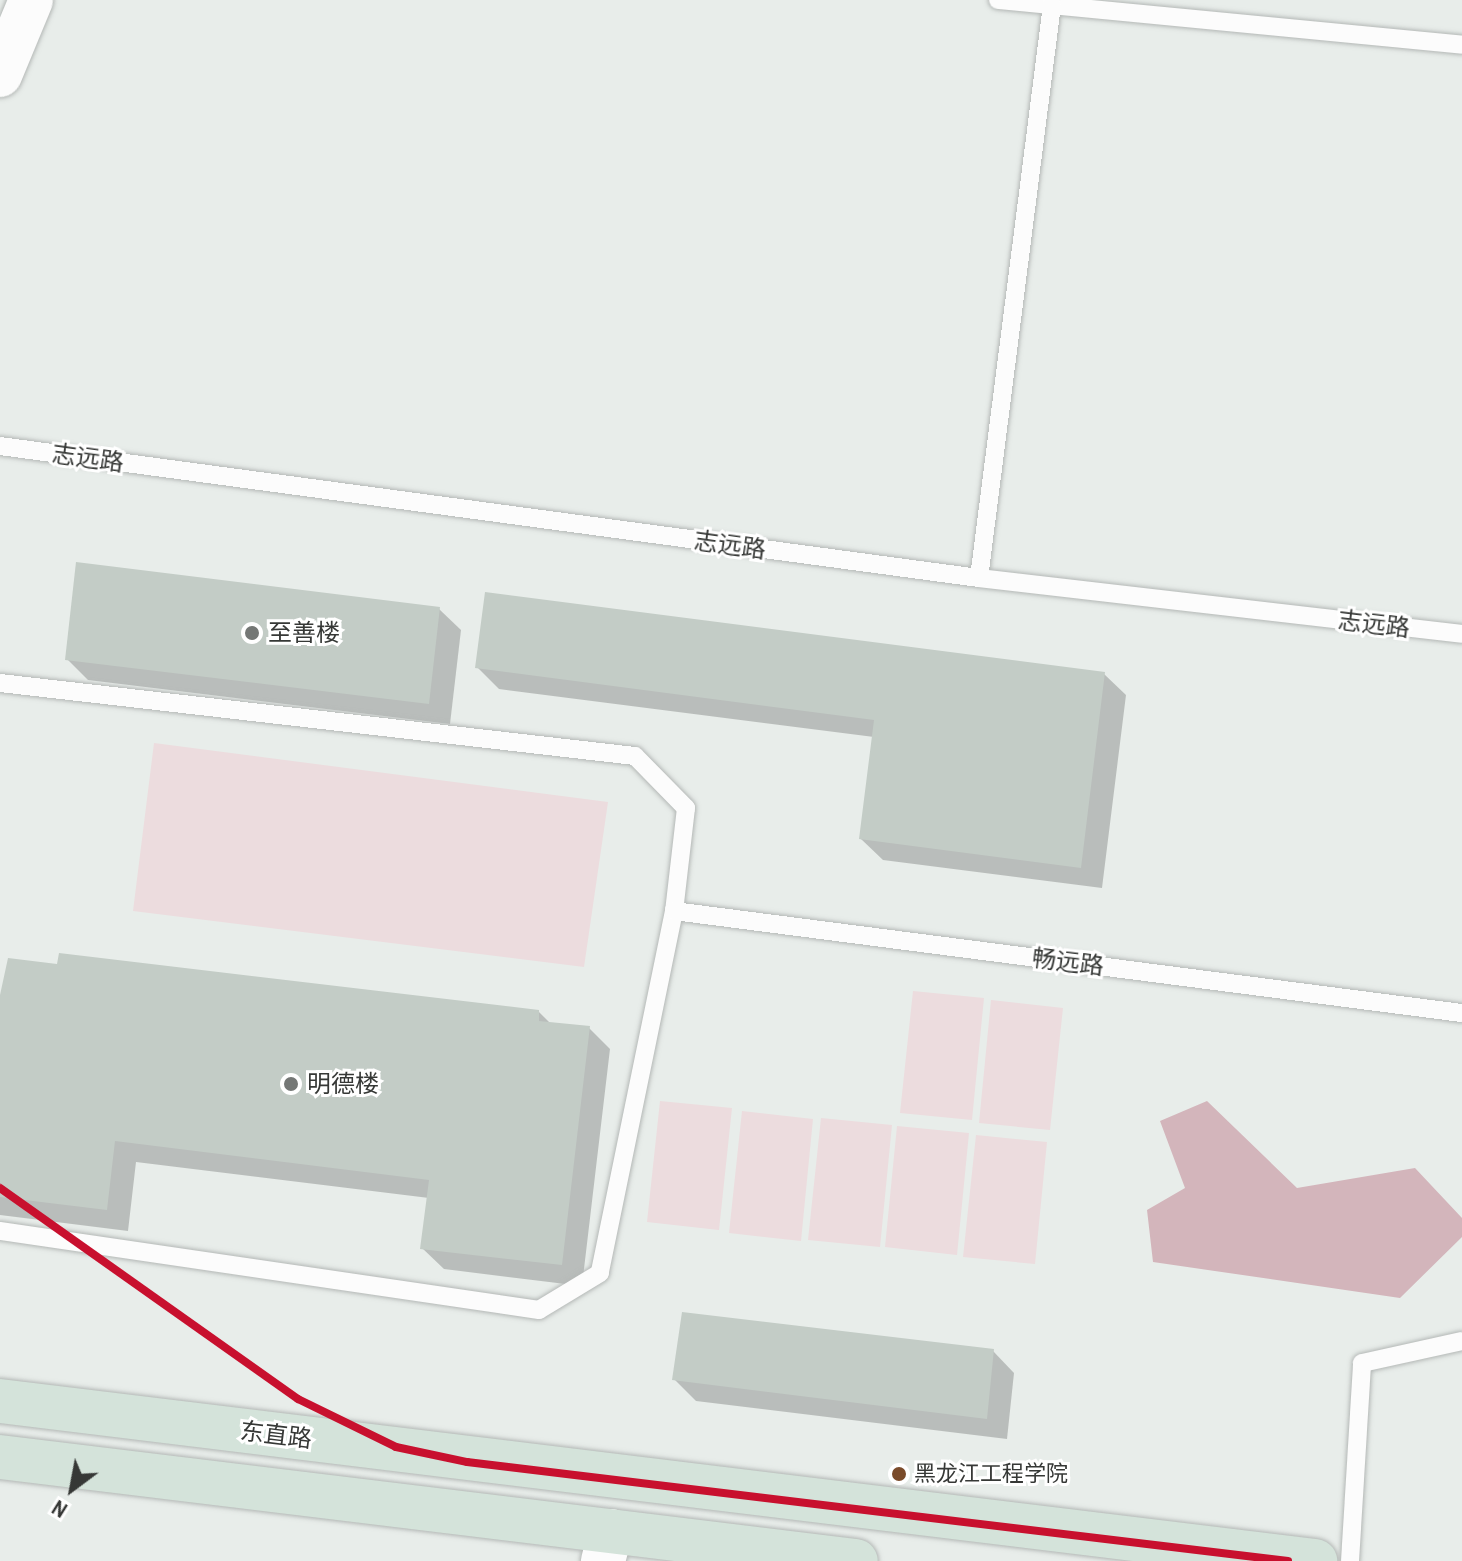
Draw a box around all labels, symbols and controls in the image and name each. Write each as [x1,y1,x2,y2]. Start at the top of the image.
street label: 志远路 [50,439,126,477]
street label: 志远路 [692,526,768,564]
street label: 志远路 [1337,605,1411,643]
place label: 至善楼 [268,619,340,647]
marker: 至善楼 [243,624,261,642]
street label: 畅远路 [1031,943,1105,981]
place label: 明德楼 [307,1070,379,1098]
marker: 明德楼 [282,1075,300,1093]
street label: 东直路 [239,1416,313,1454]
north arrow [32,1449,112,1529]
place label: 黑龙江工程学院 [914,1461,1068,1487]
marker: 黑龙江工程学院 [891,1466,907,1482]
text: N [46,1493,73,1526]

